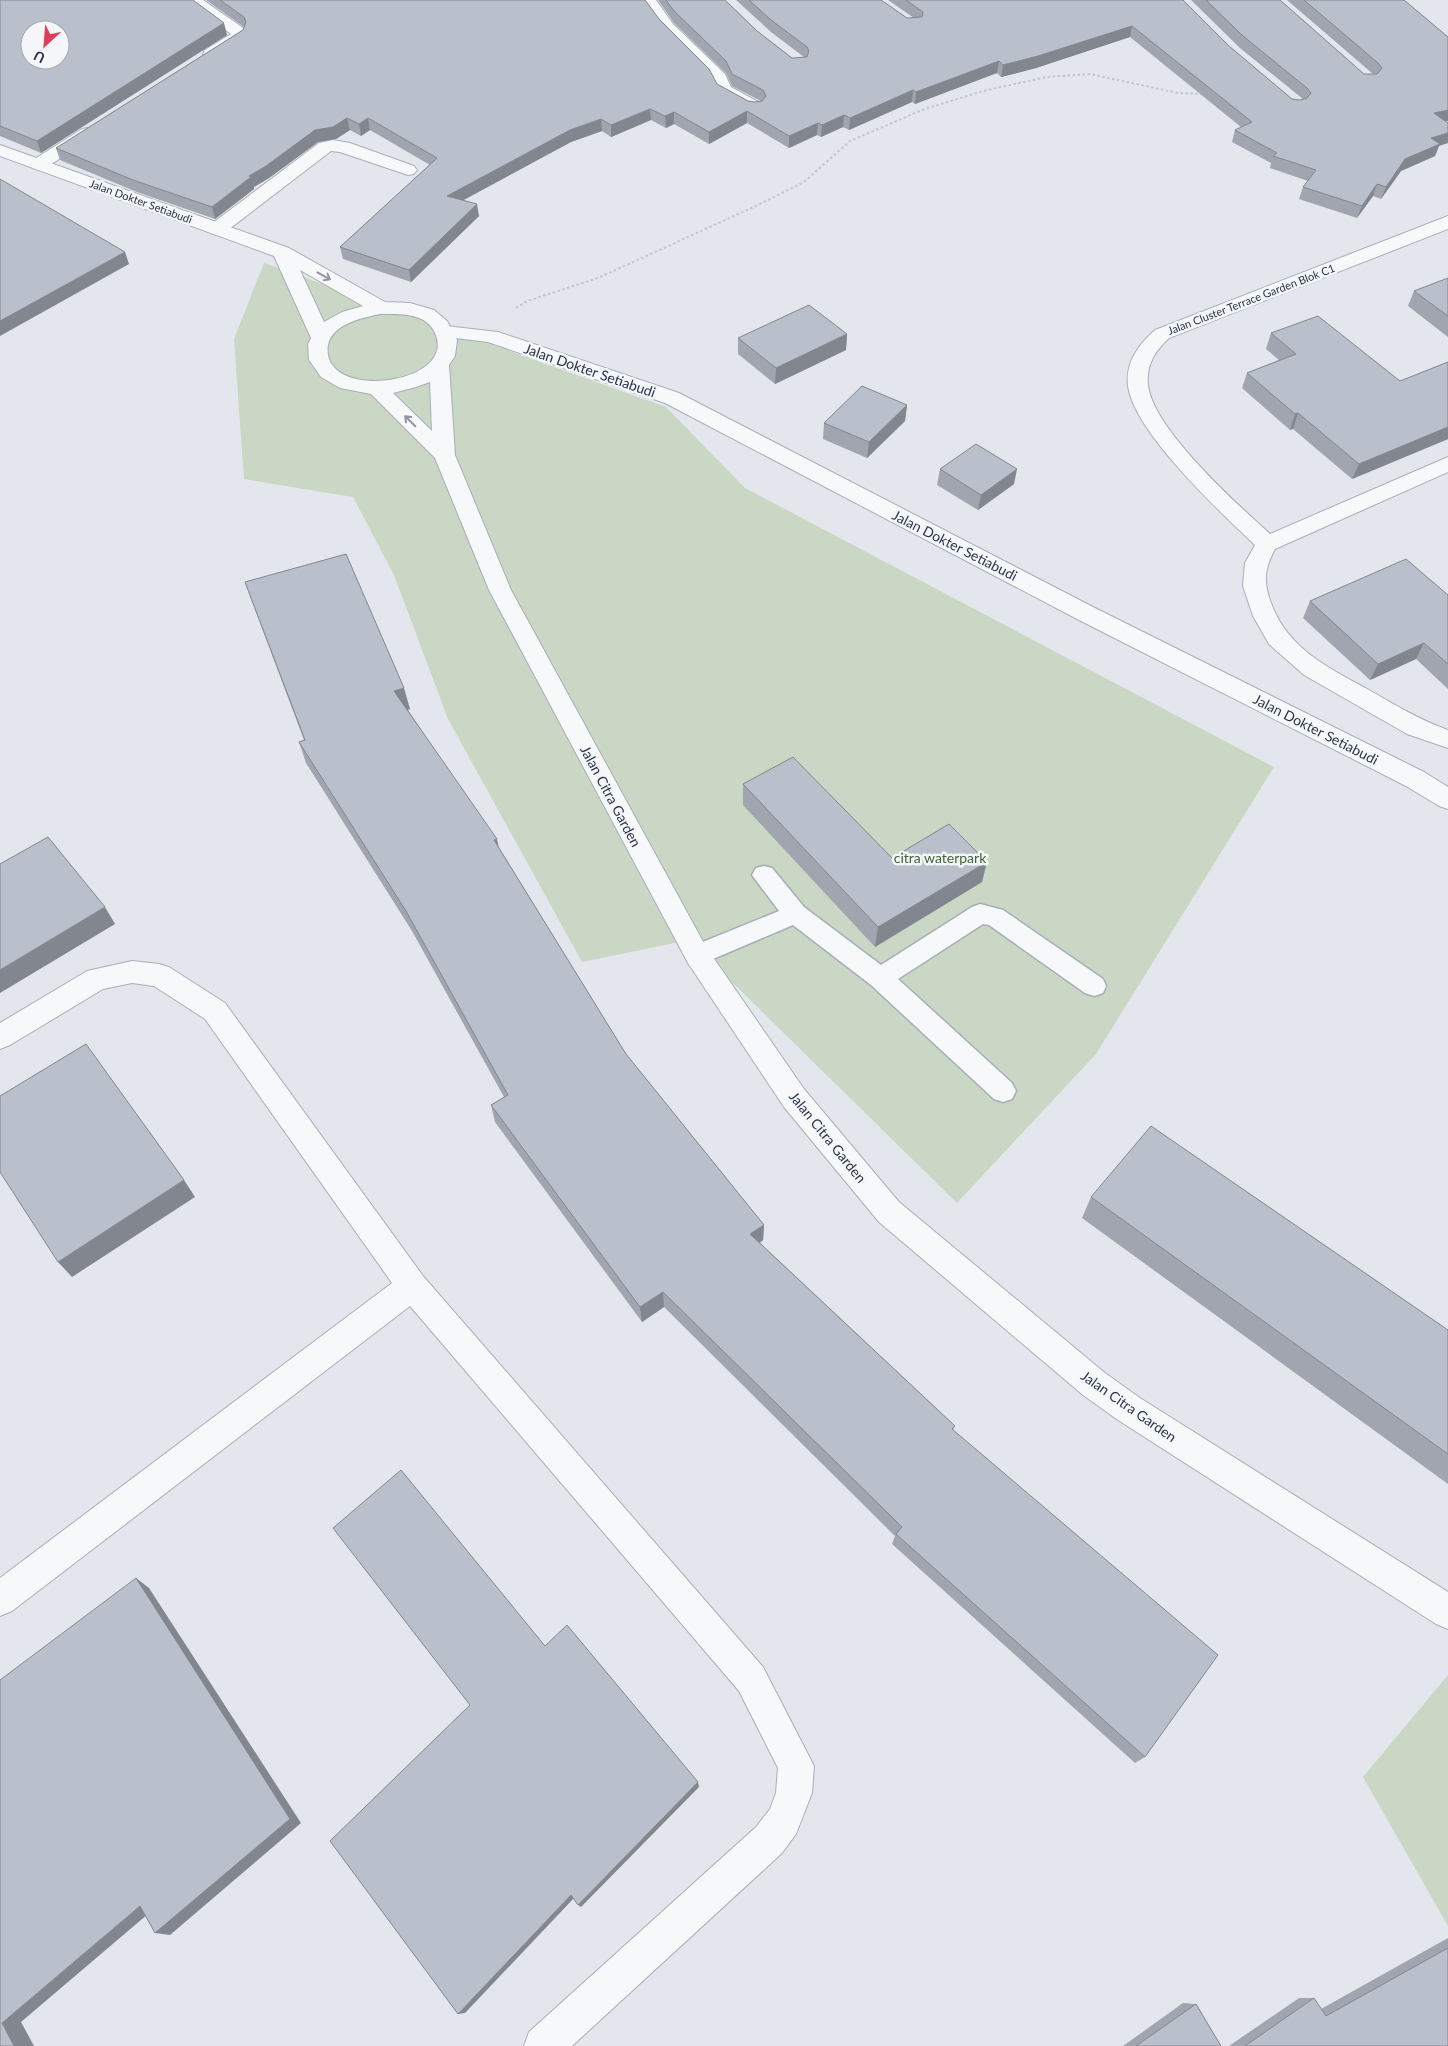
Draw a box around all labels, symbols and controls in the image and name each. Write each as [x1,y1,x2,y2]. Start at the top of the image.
north arrow [20,20,70,70]
text: U [31,47,47,67]
street label: Jalan Dokter Setiabudi [88,176,194,226]
street label: Jalan Cluster Terrace Garden Blok C1 [1166,261,1336,337]
one-way arrow [316,272,331,281]
street label: Jalan Dokter Setiabudi [522,340,658,400]
one-way arrow [404,415,417,427]
street label: Jalan Dokter Setiabudi [890,506,1020,584]
street label: Jalan Dokter Setiabudi [1251,690,1381,768]
street label: Jalan Citra Garden [577,742,645,850]
park label: citra waterpark [894,849,987,866]
street label: Jalan Citra Garden [786,1088,870,1186]
street label: Jalan Citra Garden [1078,1367,1180,1445]

